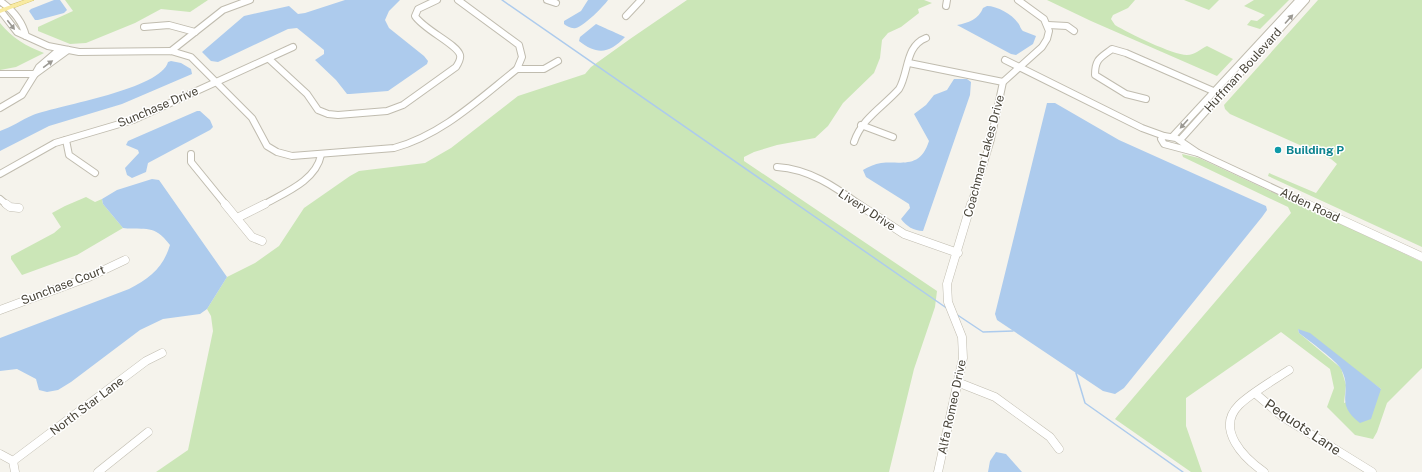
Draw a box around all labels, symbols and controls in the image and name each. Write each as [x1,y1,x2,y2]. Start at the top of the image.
one-way arrow [1284,14,1293,24]
one-way arrow [7,20,16,31]
street label: Huffman Boulevard [1202,25,1284,115]
one-way arrow [43,60,54,69]
street label: Sunchase Drive [116,84,201,130]
street label: Coachman Lakes Drive [961,93,1007,219]
one-way arrow [1179,119,1189,129]
place label: Building P [1286,143,1344,157]
marker: Building P [1273,145,1283,155]
street label: Alden Road [1278,185,1342,225]
street label: Livery Drive [836,186,898,234]
street label: Sunchase Court [19,262,107,307]
street label: Alfa Romeo Drive [935,358,969,456]
street label: North Star Lane [47,374,127,438]
street label: Pequots Lane [1262,396,1344,458]

